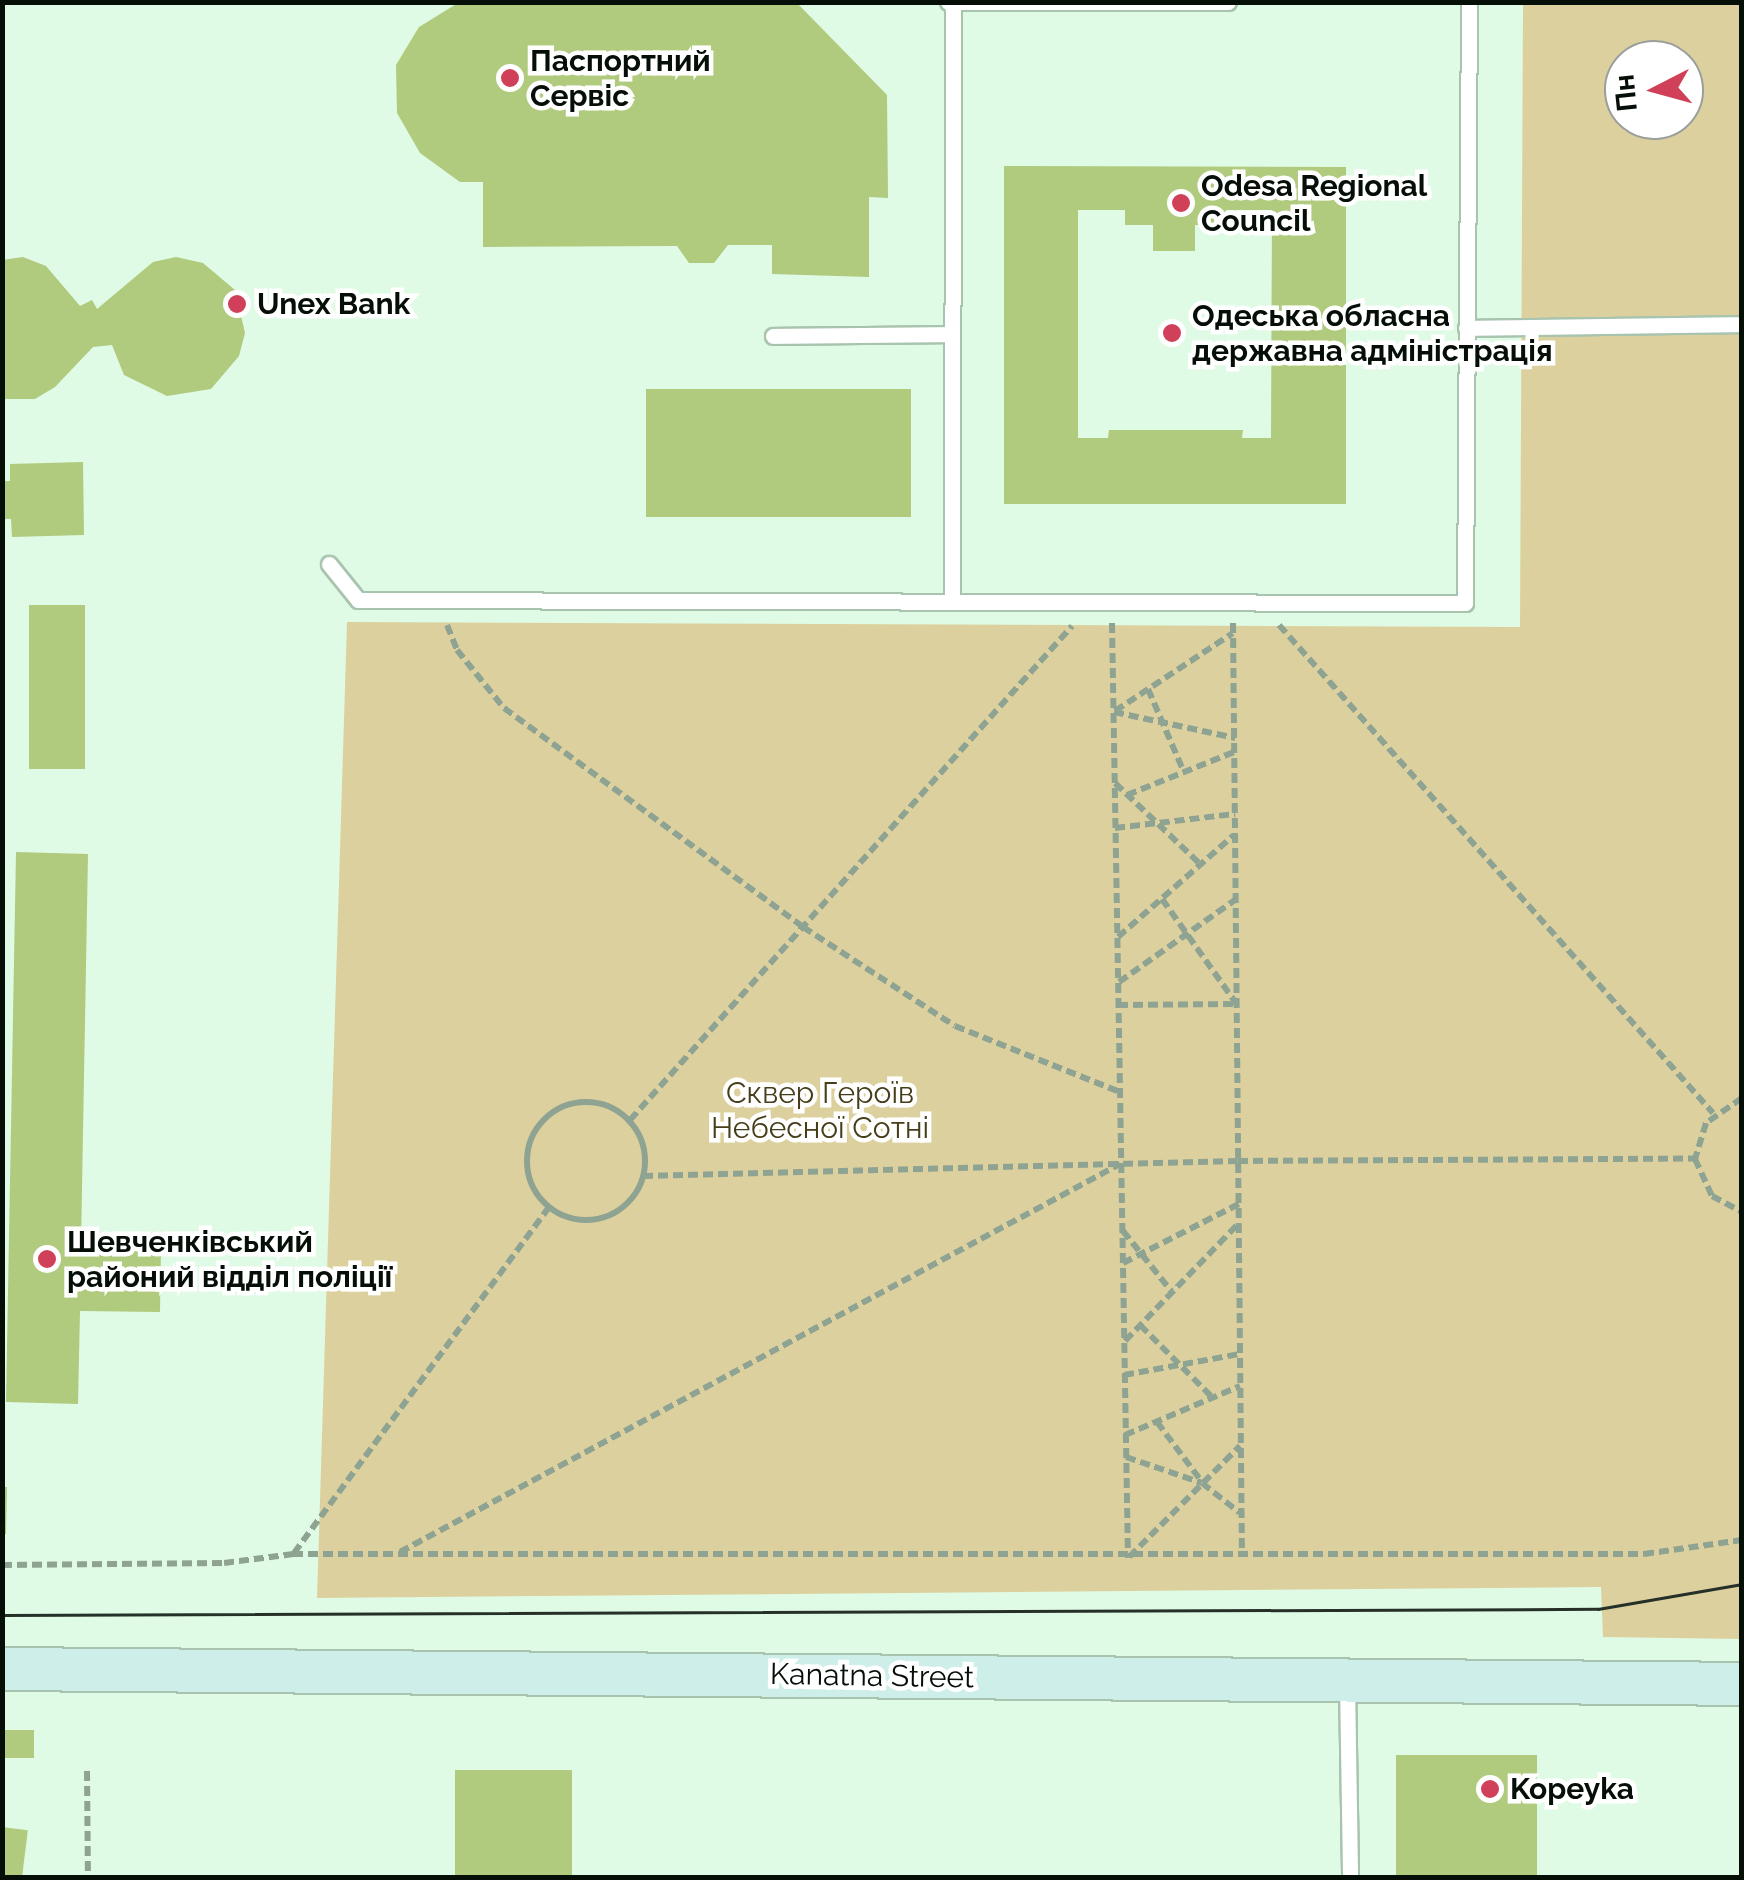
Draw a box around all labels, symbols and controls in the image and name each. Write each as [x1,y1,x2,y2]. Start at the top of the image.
north arrow [1604,40,1704,140]
place label: Паспортний Сервіс [530,43,711,114]
marker: Паспортний Сервіс [499,67,521,89]
text: Пн [1607,73,1644,113]
place label: Odesa Regional Council [1201,168,1427,238]
marker: Odesa Regional Council [1170,192,1192,214]
place label: Unex Bank [257,286,410,322]
marker: Unex Bank [226,293,248,315]
place label: Одеська обласна державна адміністрація [1192,298,1553,368]
marker: Одеська обласна державна адміністрація [1161,322,1183,344]
park label: Сквер Героїв Небесної Сотні [711,1075,929,1146]
place label: Шевченківський районий відділ поліції [67,1224,392,1294]
marker: Шевченківський районий відділ поліції [36,1248,58,1270]
street label: Kanatna Street [770,1656,974,1696]
place label: Kopeyka [1510,1771,1634,1807]
marker: Kopeyka [1479,1778,1501,1800]

